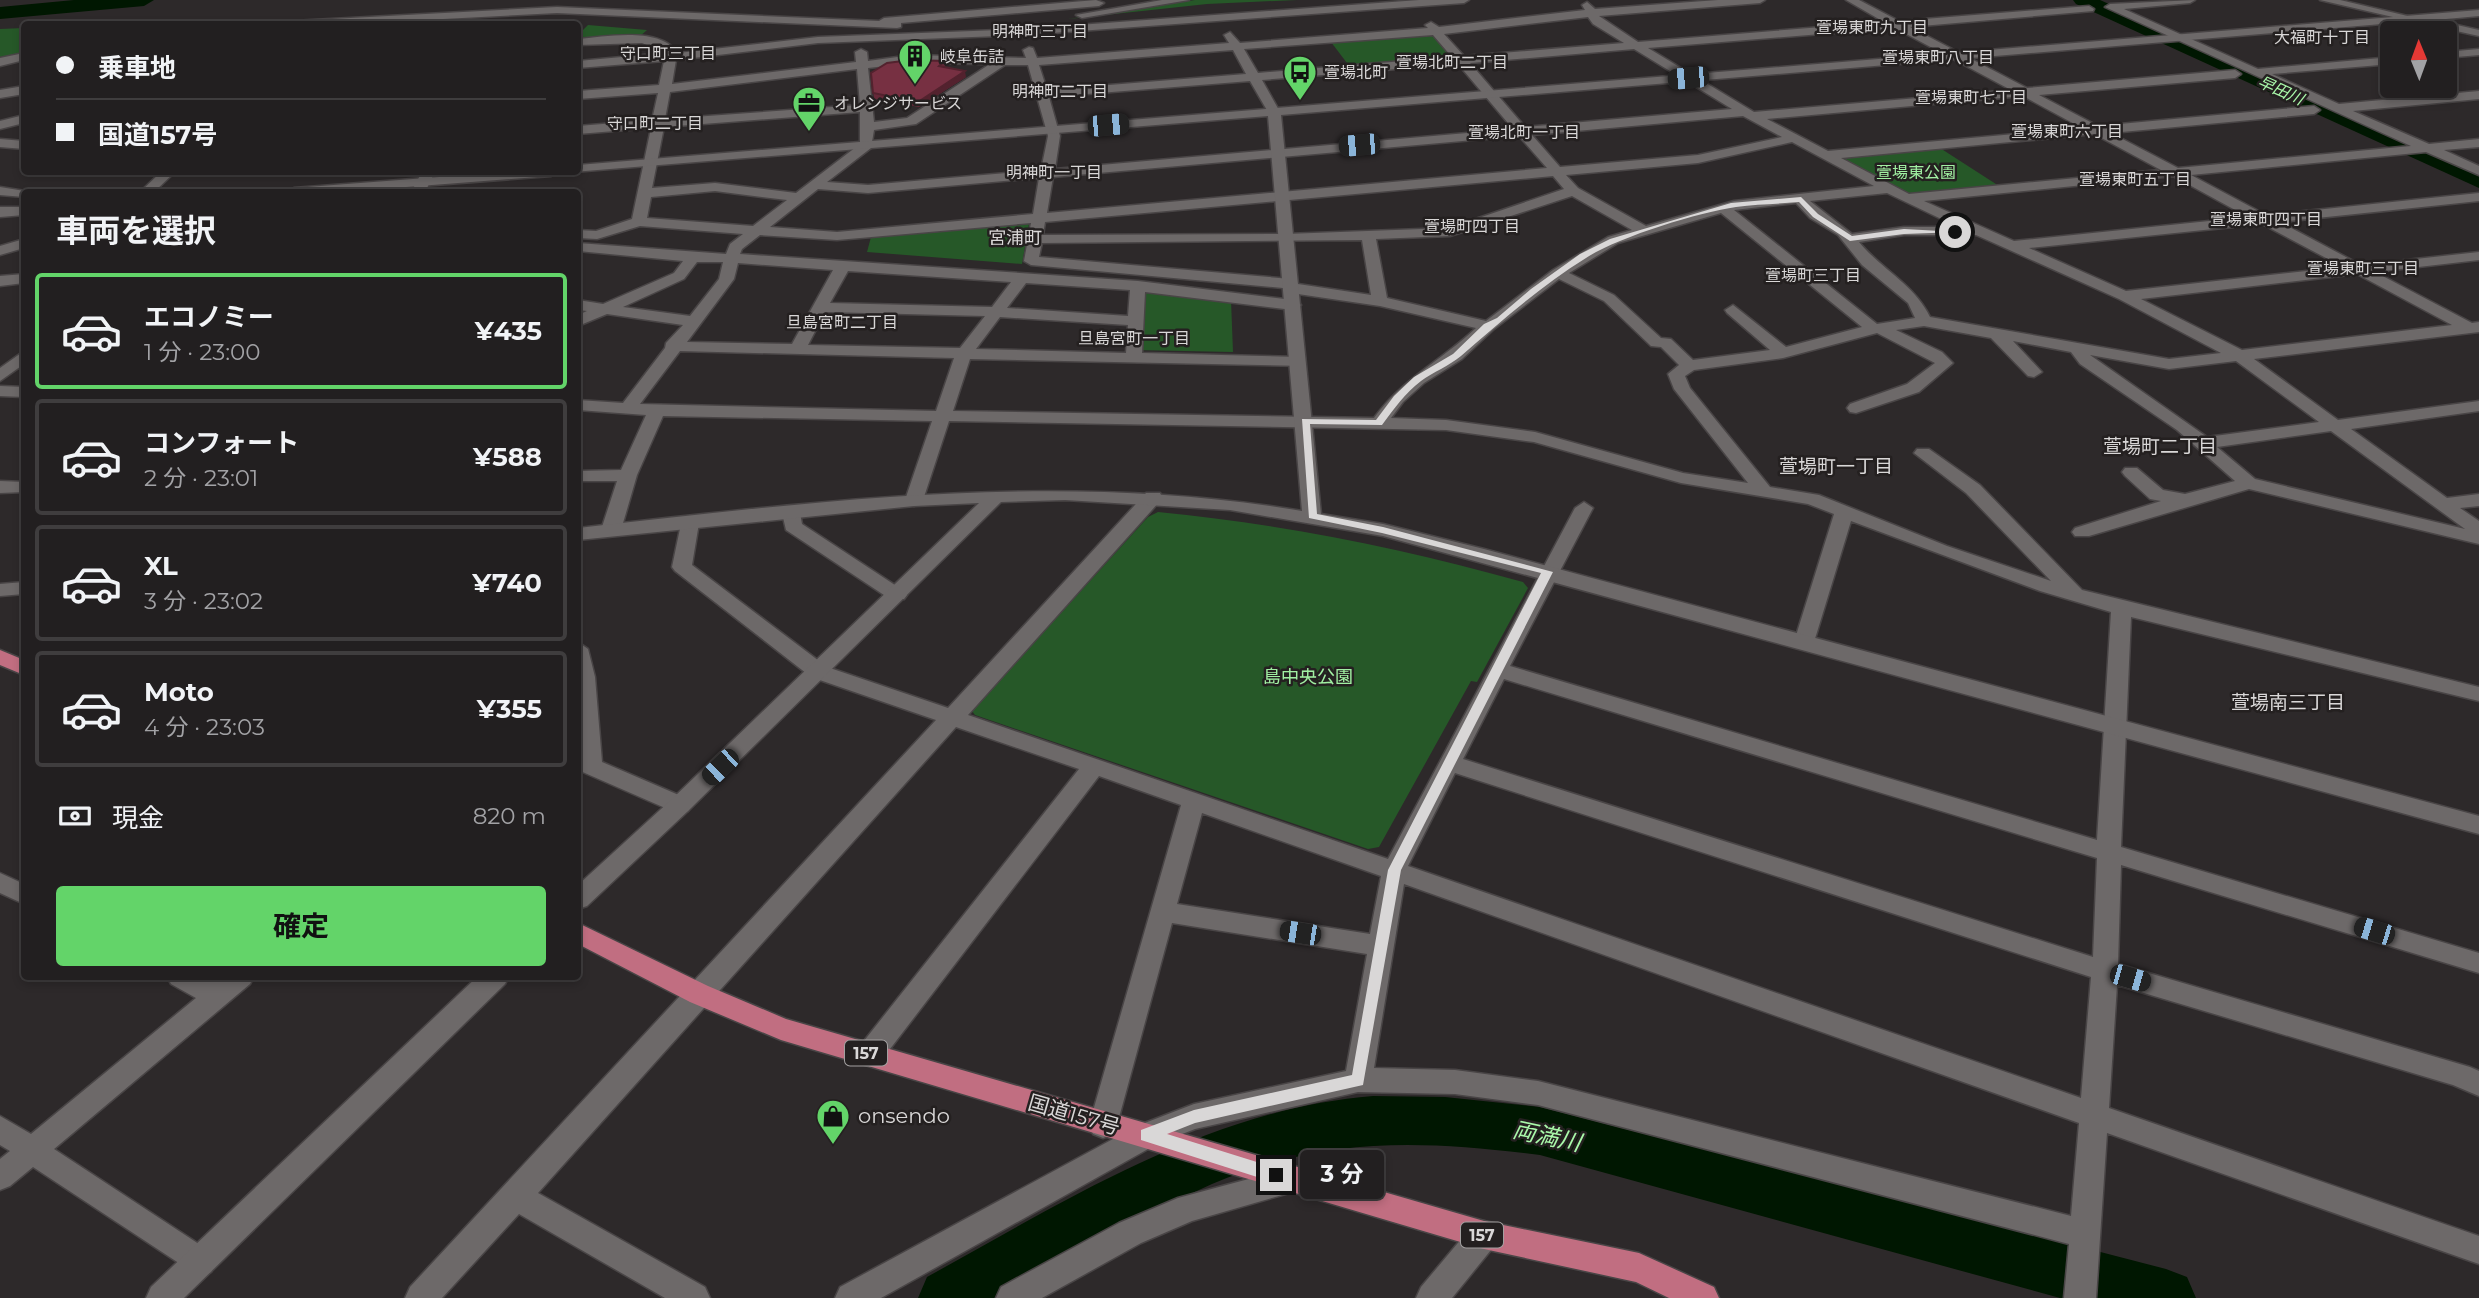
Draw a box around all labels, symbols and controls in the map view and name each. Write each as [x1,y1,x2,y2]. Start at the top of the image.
district label: 萱場東町九丁目 [1816,18,1928,37]
north arrow [2380,21,2457,98]
map controls [2380,21,2457,98]
district label: 明神町三丁目 [992,22,1088,41]
district label: 大福町十丁目 [2274,28,2370,47]
building icon: 岐阜缶詰 [896,37,934,86]
district label: 守口町三丁目 [620,44,716,63]
place label: 岐阜缶詰 [940,47,1004,66]
district label: 萱場東町八丁目 [1882,48,1994,67]
text: 乗車地 [98,52,176,84]
bus stop icon: 萱場北町 [1281,53,1319,102]
district label: 萱場北町二丁目 [1396,53,1508,72]
place label: 萱場北町 [1324,63,1388,82]
car [1667,66,1710,90]
water label: 早田川 [2255,72,2308,110]
district label: 明神町二丁目 [1012,82,1108,101]
office icon: オレンジサービス [790,84,828,133]
district label: 萱場東町七丁目 [1915,88,2027,107]
place label: オレンジサービス [834,94,962,113]
car [1087,113,1130,137]
district label: 守口町二丁目 [607,114,703,133]
text: 国道157号 [98,119,217,151]
district label: 萱場東町六丁目 [2011,122,2123,141]
district label: 萱場北町一丁目 [1468,123,1580,142]
car [1338,133,1381,157]
district label: 明神町一丁目 [1006,163,1102,182]
park label: 萱場東公園 [1876,163,1956,182]
district label: 萱場東町五丁目 [2079,170,2191,189]
district label: 萱場東町四丁目 [2210,210,2322,229]
text: 車両を選択 [56,211,216,250]
route start [1939,216,1971,248]
district label: 萱場町四丁目 [1424,217,1520,236]
district label: 宮浦町 [988,227,1042,249]
district label: 萱場東町三丁目 [2307,259,2419,278]
district label: 萱場町三丁目 [1765,266,1861,285]
icon: car [60,300,123,363]
text: エコノミー [144,301,274,333]
district label: 旦島宮町二丁目 [786,313,898,332]
text: ¥435 [475,315,542,347]
district label: 旦島宮町一丁目 [1078,329,1190,348]
text: 1 分 · 23:00 [144,338,261,366]
icon: car [60,426,123,489]
text: コンフォート [144,427,299,459]
district label: 萱場町二丁目 [2103,435,2217,458]
text: ¥588 [473,441,542,473]
district label: 萱場町一丁目 [1779,455,1893,478]
text: 2 分 · 23:01 [144,464,258,492]
text: XL [144,550,178,582]
icon: car [60,552,123,615]
text: ¥740 [472,567,542,599]
text: 3 分 · 23:02 [144,587,263,615]
park label: 島中央公園 [1263,666,1353,688]
text: Moto [144,676,214,708]
icon: car [60,678,123,741]
district label: 萱場南三丁目 [2231,691,2345,714]
text: ¥355 [477,693,542,725]
text: 4 分 · 23:03 [144,713,265,741]
car [698,745,743,789]
icon: cash [56,797,94,835]
text: 現金 [112,802,164,834]
text: 820 m [473,802,546,830]
button: 確定 [56,886,546,966]
car [2351,915,2398,947]
car [1278,919,1323,947]
car [2107,962,2154,994]
road number: 157 [845,1040,887,1065]
street label: 国道157号 [1025,1089,1123,1140]
shop icon: onsendo [814,1097,852,1146]
place label: onsendo [858,1103,950,1128]
water label: 両満川 [1510,1115,1587,1157]
callout: 3 分 [1300,1150,1384,1200]
route end [1260,1159,1292,1191]
text: 3 分 [1320,1160,1364,1188]
road number: 157 [1461,1222,1503,1247]

